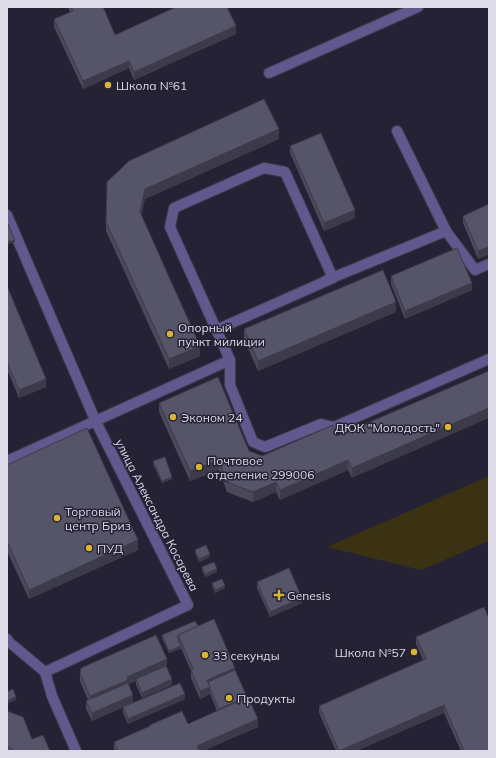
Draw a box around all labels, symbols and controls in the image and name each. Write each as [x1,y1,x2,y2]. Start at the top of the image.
place label: Школа №61 [116,78,187,93]
marker: Школа №61 [103,80,113,90]
place label: Опорный пункт милиции [178,320,265,349]
marker: Опорный пункт милиции [165,329,175,339]
place label: Эконом 24 [181,410,242,425]
marker: Эконом 24 [168,412,178,422]
place label: ДЮК "Молодость" [335,420,440,435]
marker: ДЮК "Молодость" [443,422,453,432]
street label: улица Александра Косарева [112,436,202,594]
place label: Почтовое отделение 299006 [207,453,314,482]
marker: Почтовое отделение 299006 [194,462,204,472]
place label: Торговый центр Бриз [65,504,131,533]
marker: Торговый центр Бриз [52,513,62,523]
place label: ПУД [97,541,123,556]
marker: ПУД [84,543,94,553]
place label: Genesis [287,588,331,603]
marker: Genesis [274,590,284,600]
place label: Школа №57 [335,645,406,660]
marker: Школа №57 [409,647,419,657]
place label: 33 секунды [213,648,280,663]
marker: 33 секунды [200,650,210,660]
place label: Продукты [237,691,295,706]
marker: Продукты [224,693,234,703]

